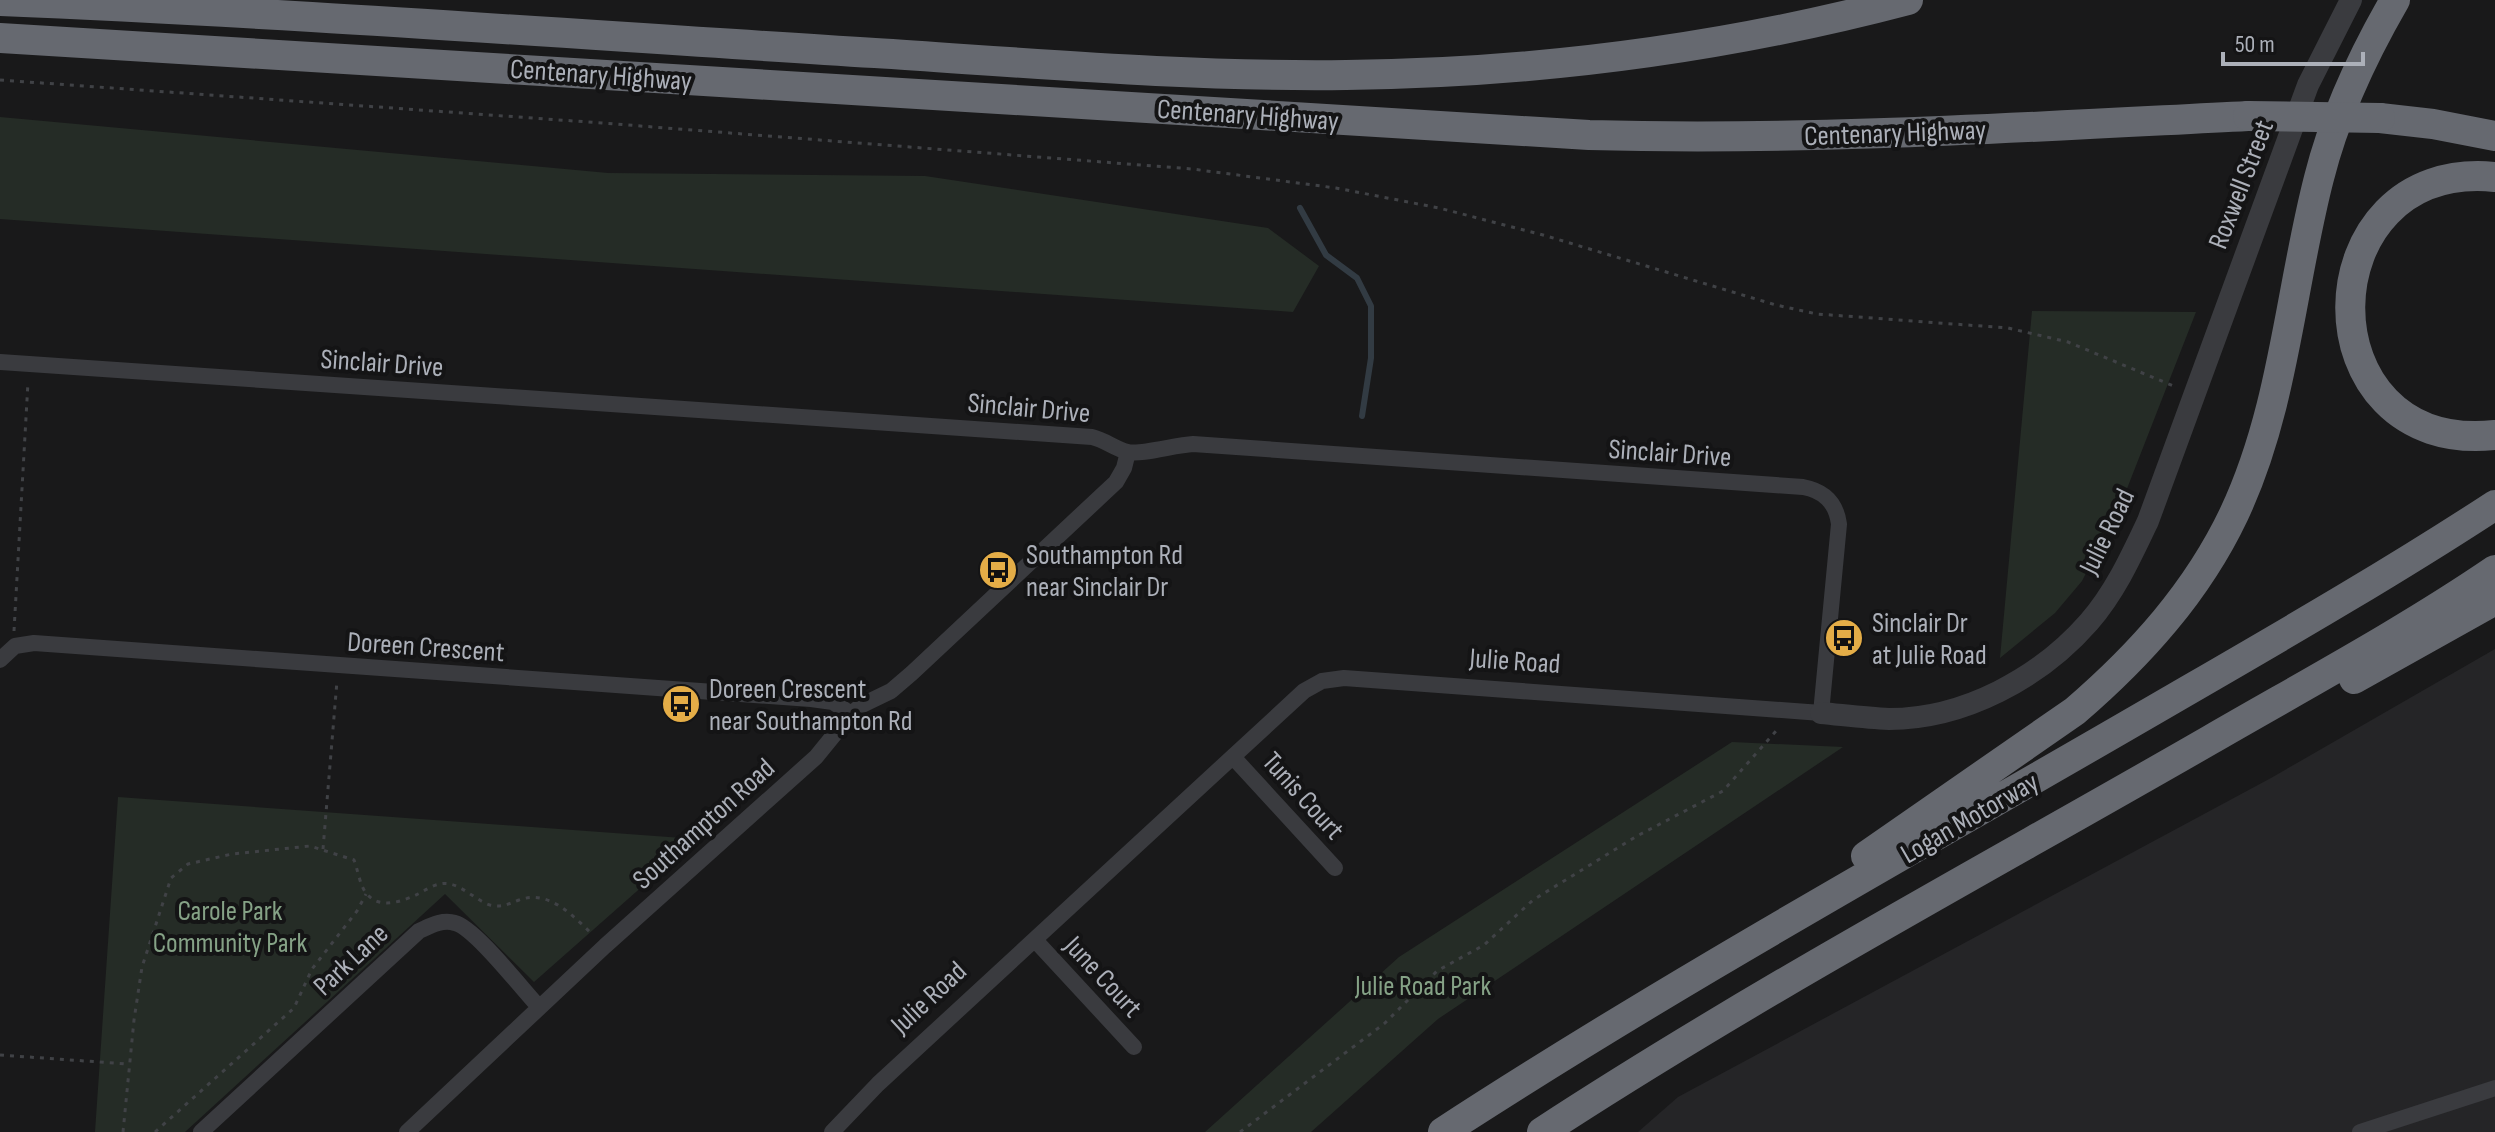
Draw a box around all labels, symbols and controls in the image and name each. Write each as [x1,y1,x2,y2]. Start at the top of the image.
scale bar [2223,16,2363,66]
text: 50 m [2235,30,2275,59]
street label: Centenary Highway [509,53,693,98]
street label: Centenary Highway [1156,93,1340,138]
street label: Centenary Highway [1804,114,1987,153]
street label: Roxwell Street [2202,115,2281,254]
street label: Sinclair Drive [319,343,444,384]
street label: Sinclair Drive [966,387,1092,430]
street label: Sinclair Drive [1607,433,1732,474]
street label: Julie Road [2072,484,2142,581]
place label: Southampton Rd near Sinclair Dr [1026,539,1183,604]
bus stop icon: Southampton Rd near Sinclair Dr [977,549,1019,591]
place label: Sinclair Dr at Julie Road [1872,607,1987,672]
bus stop icon: Sinclair Dr at Julie Road [1823,617,1865,659]
street label: Doreen Crescent [346,626,506,669]
street label: Julie Road [1467,642,1561,681]
place label: Doreen Crescent near Southampton Rd [709,673,912,738]
bus stop icon: Doreen Crescent near Southampton Rd [660,683,702,725]
street label: Tunis Court [1255,745,1351,847]
street label: Southampton Road [626,752,782,896]
street label: Logan Motorway [1895,766,2044,871]
park label: Carole Park Community Park [153,895,308,960]
street label: Park Lane [307,917,395,1003]
street label: June Court [1056,929,1149,1024]
street label: Julie Road [884,955,973,1042]
park label: Julie Road Park [1354,970,1491,1003]

